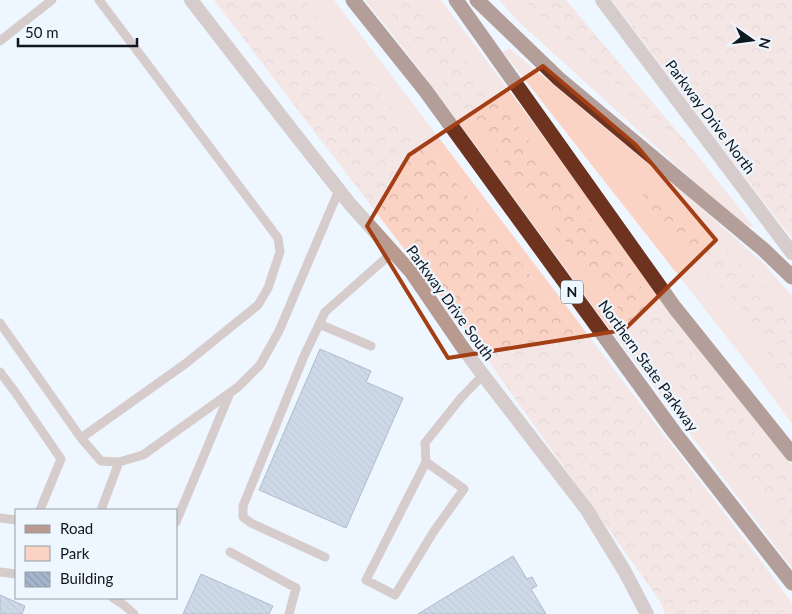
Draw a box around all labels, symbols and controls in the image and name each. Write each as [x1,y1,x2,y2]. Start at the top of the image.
scale bar [18,15,136,47]
north arrow [727,15,777,65]
text: 50 m [25,23,59,41]
text: N [756,36,775,51]
street label: Parkway Drive North [662,56,760,177]
street label: Parkway Drive South [403,241,499,363]
road number: N [561,280,583,304]
street label: Northern State Parkway [595,296,703,435]
legend [15,509,178,599]
text: Road [60,519,93,537]
text: Park [60,544,90,562]
text: Building [60,569,113,587]

